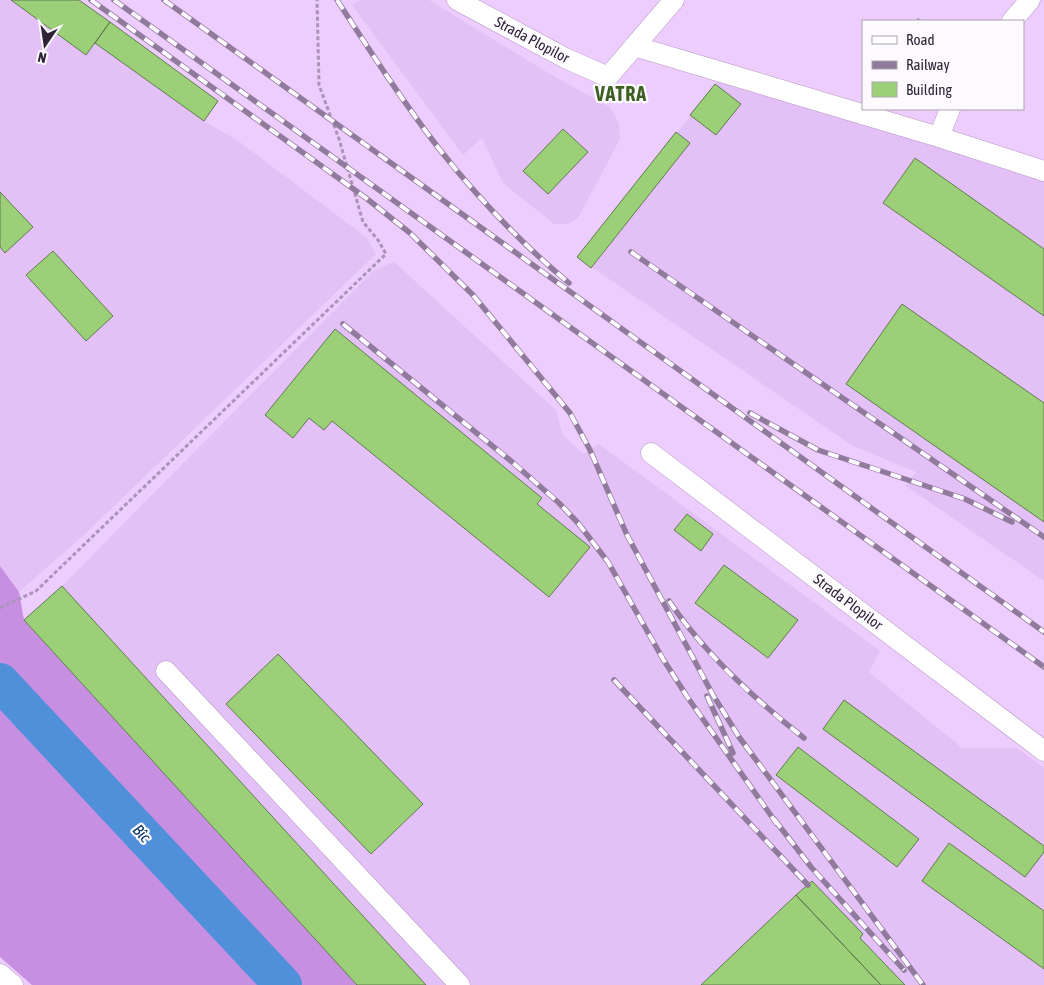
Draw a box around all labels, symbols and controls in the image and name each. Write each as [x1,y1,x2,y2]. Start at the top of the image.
street label: Strada Plopilor [492,13,573,67]
north arrow [20,20,70,70]
legend [862,20,1024,110]
text: Road [906,31,935,48]
text: N [36,49,48,66]
text: Railway [906,56,950,73]
text: Building [906,81,952,98]
district label: VATRA [594,82,647,105]
street label: Strada Plopilor [810,570,887,633]
water label: Bîc [130,821,155,846]

